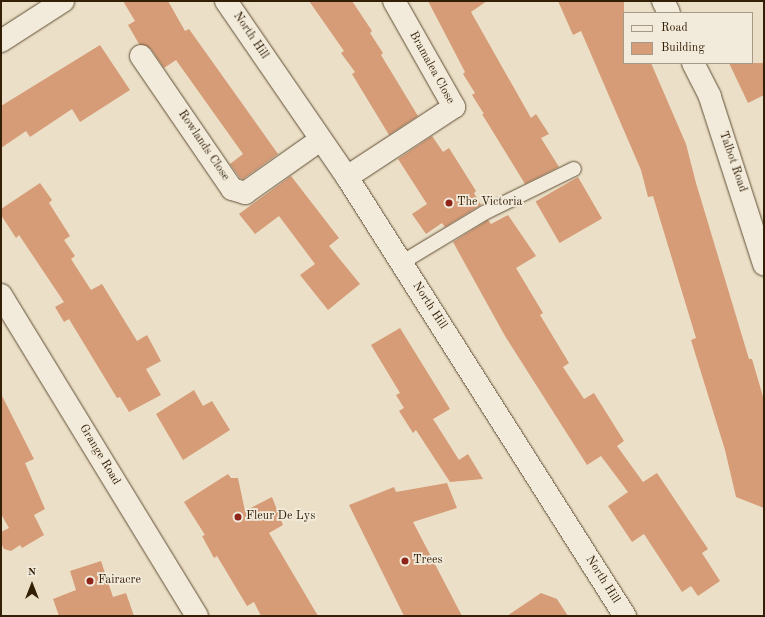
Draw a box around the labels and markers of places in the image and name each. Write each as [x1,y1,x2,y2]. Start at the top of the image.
place label: The Victoria [457,196,522,210]
marker: The Victoria [444,198,454,208]
place label: Fleur De Lys [246,510,315,524]
marker: Fleur De Lys [233,512,243,522]
place label: Trees [413,554,443,568]
marker: Trees [400,556,410,566]
place label: Fairacre [98,574,141,588]
marker: Fairacre [85,576,95,586]

